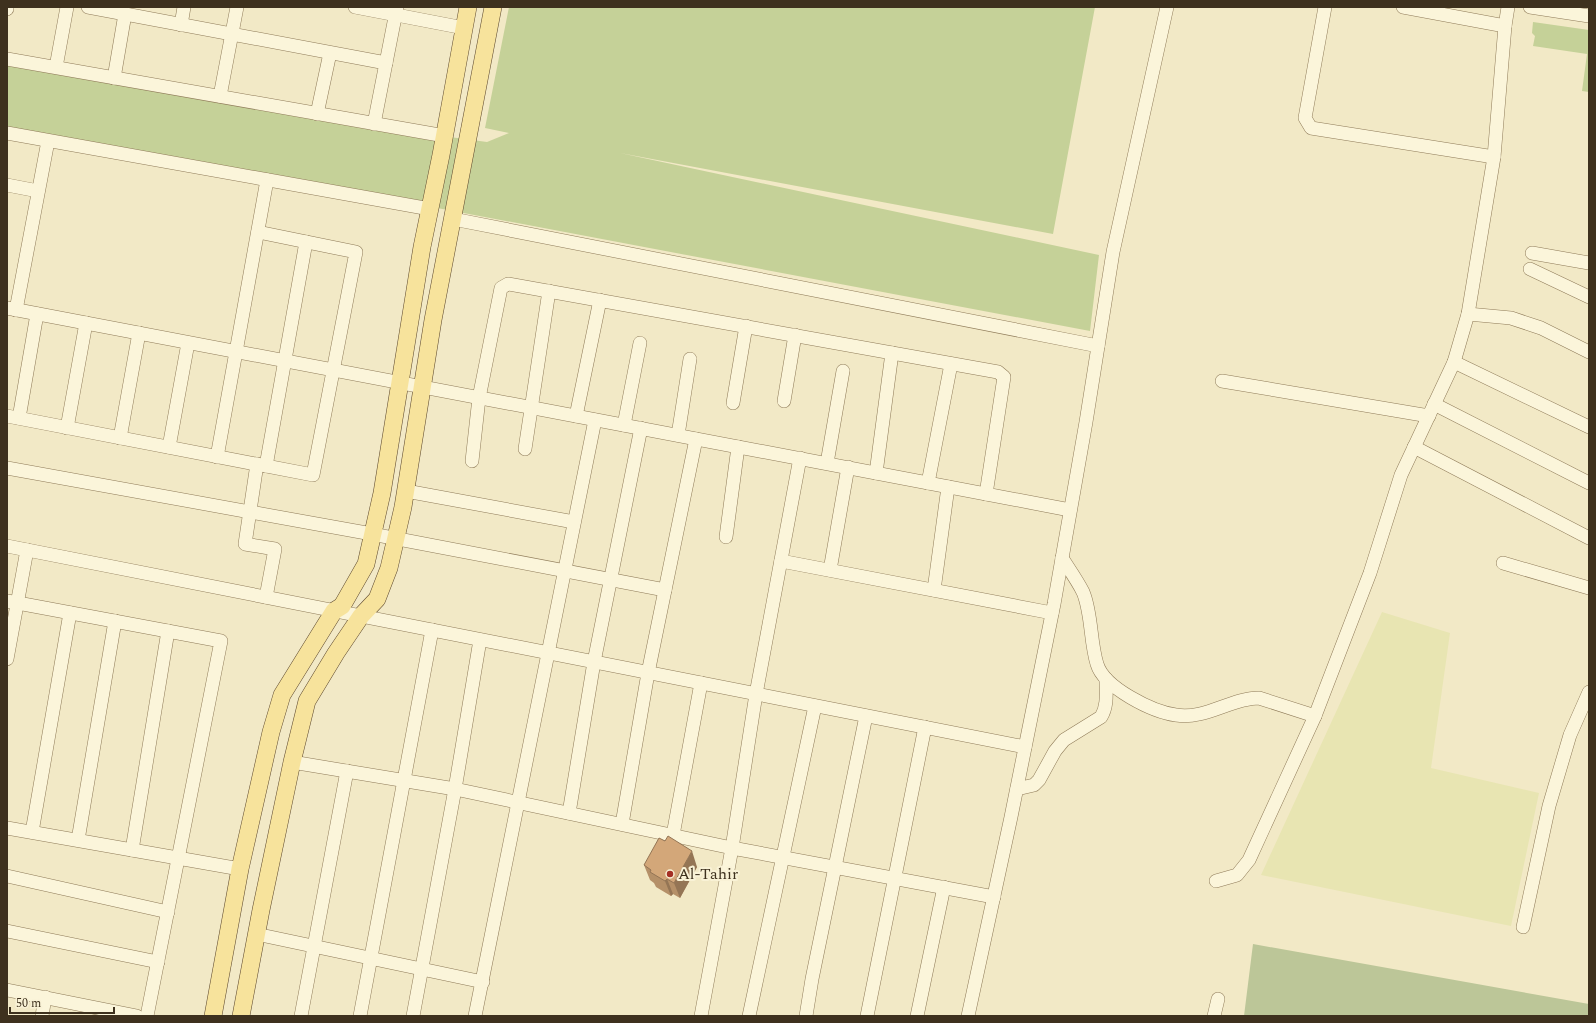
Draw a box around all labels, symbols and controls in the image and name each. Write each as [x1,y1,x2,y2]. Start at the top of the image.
place label: Al-Tahir [678,862,738,886]
marker: Al-Tahir [665,869,675,879]
scale bar [10,989,114,1015]
text: 50 m [16,994,41,1013]

